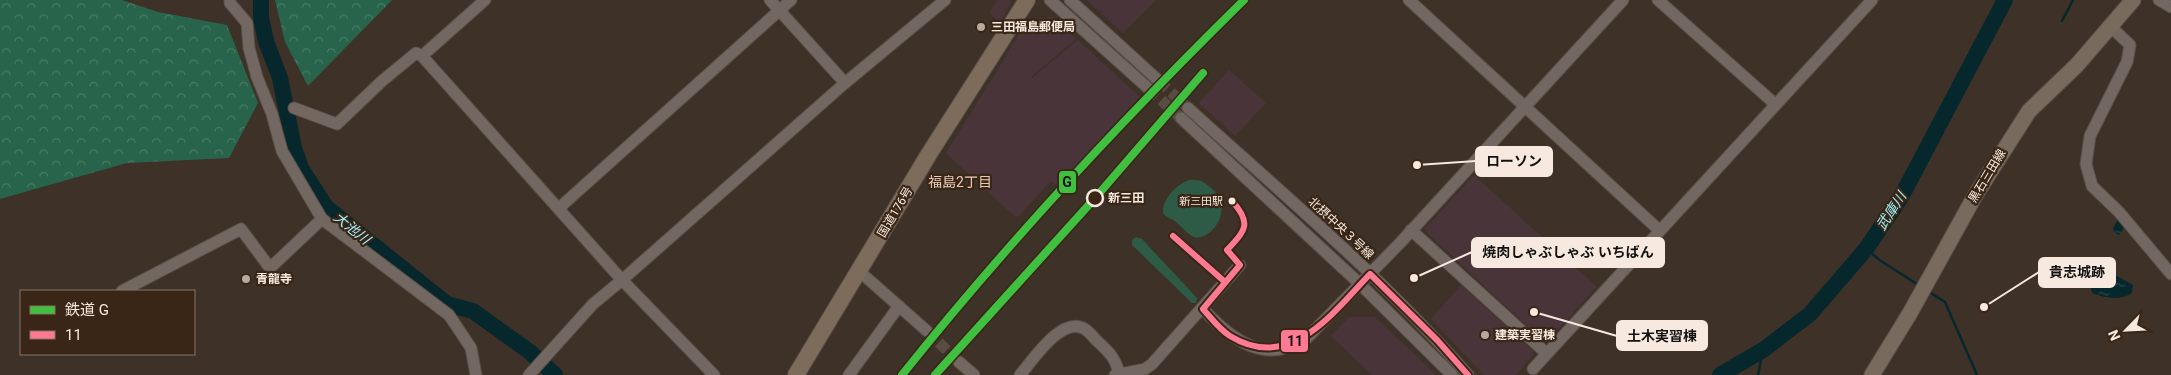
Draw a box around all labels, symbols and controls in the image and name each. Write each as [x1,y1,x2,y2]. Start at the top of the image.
place label: 三田福島郵便局 [991,20,1075,34]
marker: 三田福島郵便局 [975,21,987,33]
callout: ローソン [1476,147,1552,176]
street label: 黒石三田線 [1966,147,2008,205]
text: ローソン [1486,153,1542,169]
line badge: G [1058,170,1077,194]
district label: 福島2丁目 [928,174,992,190]
text: G [1062,174,1072,190]
street label: 国道176号 [875,184,915,240]
water label: 武庫川 [1873,187,1910,233]
marker: 新三田 [1086,189,1104,207]
place label: 新三田 [1108,191,1144,205]
street label: 北摂中央３号線 [1306,194,1376,262]
place label: 新三田駅 [1179,195,1223,208]
marker: 新三田駅 [1227,196,1237,206]
water label: 大池川 [331,209,375,249]
callout: 焼肉しゃぶしゃぶ いちばん [1472,238,1664,267]
text: 焼肉しゃぶしゃぶ いちばん [1482,244,1654,260]
callout: 貴志城跡 [2039,258,2115,287]
text: 貴志城跡 [2049,264,2105,280]
place label: 青龍寺 [256,272,292,286]
marker: 青龍寺 [240,273,252,285]
legend [20,290,195,355]
text: 鉄道 G [65,301,109,319]
north arrow [2101,305,2151,355]
callout: 土木実習棟 [1617,321,1707,350]
text: 11 [65,326,82,344]
place label: 建築実習棟 [1495,328,1555,342]
text: 土木実習棟 [1627,328,1697,344]
text: N [2105,328,2123,343]
line badge: 11 [1280,329,1309,353]
marker: 建築実習棟 [1479,329,1491,341]
text: 11 [1287,333,1303,349]

